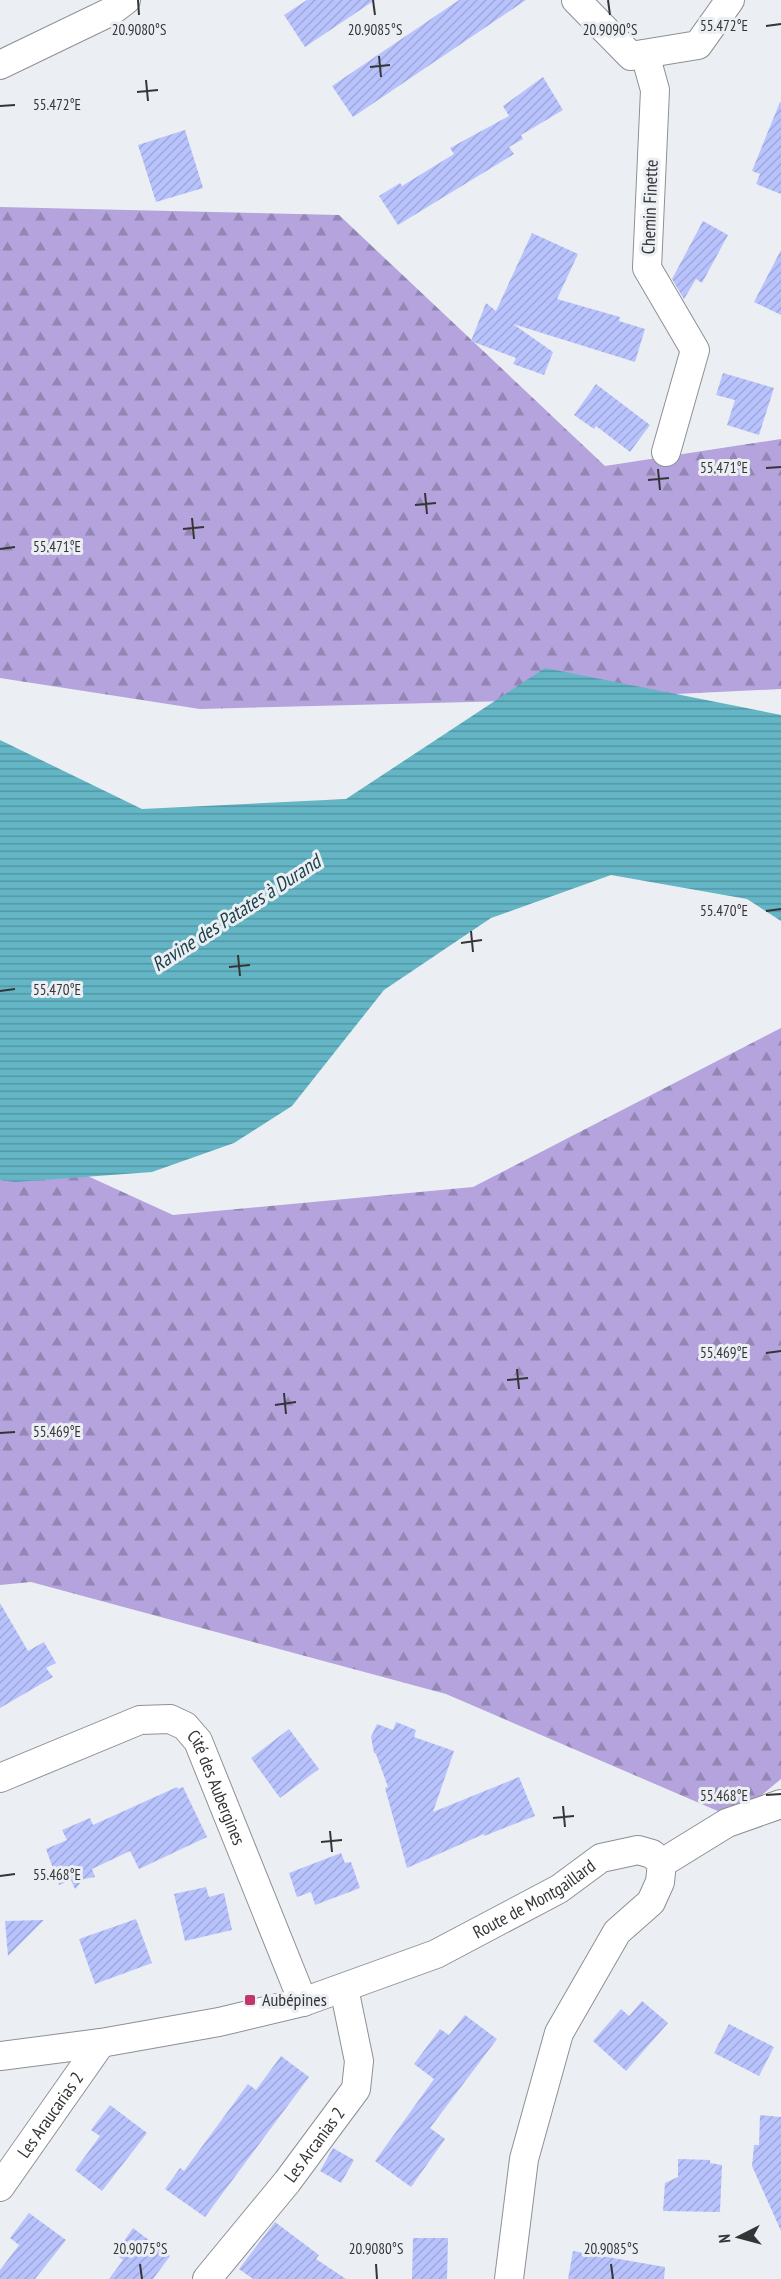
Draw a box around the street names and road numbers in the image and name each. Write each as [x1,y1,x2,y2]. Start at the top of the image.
street label: Chemin Finette [636,159,663,255]
street label: Cité des Aubergines [182,1725,251,1848]
street label: Route de Montgaillard [469,1854,600,1943]
street label: Les Araucarias 2 [12,2067,88,2162]
street label: Les Arcanias 2 [279,2102,350,2187]

